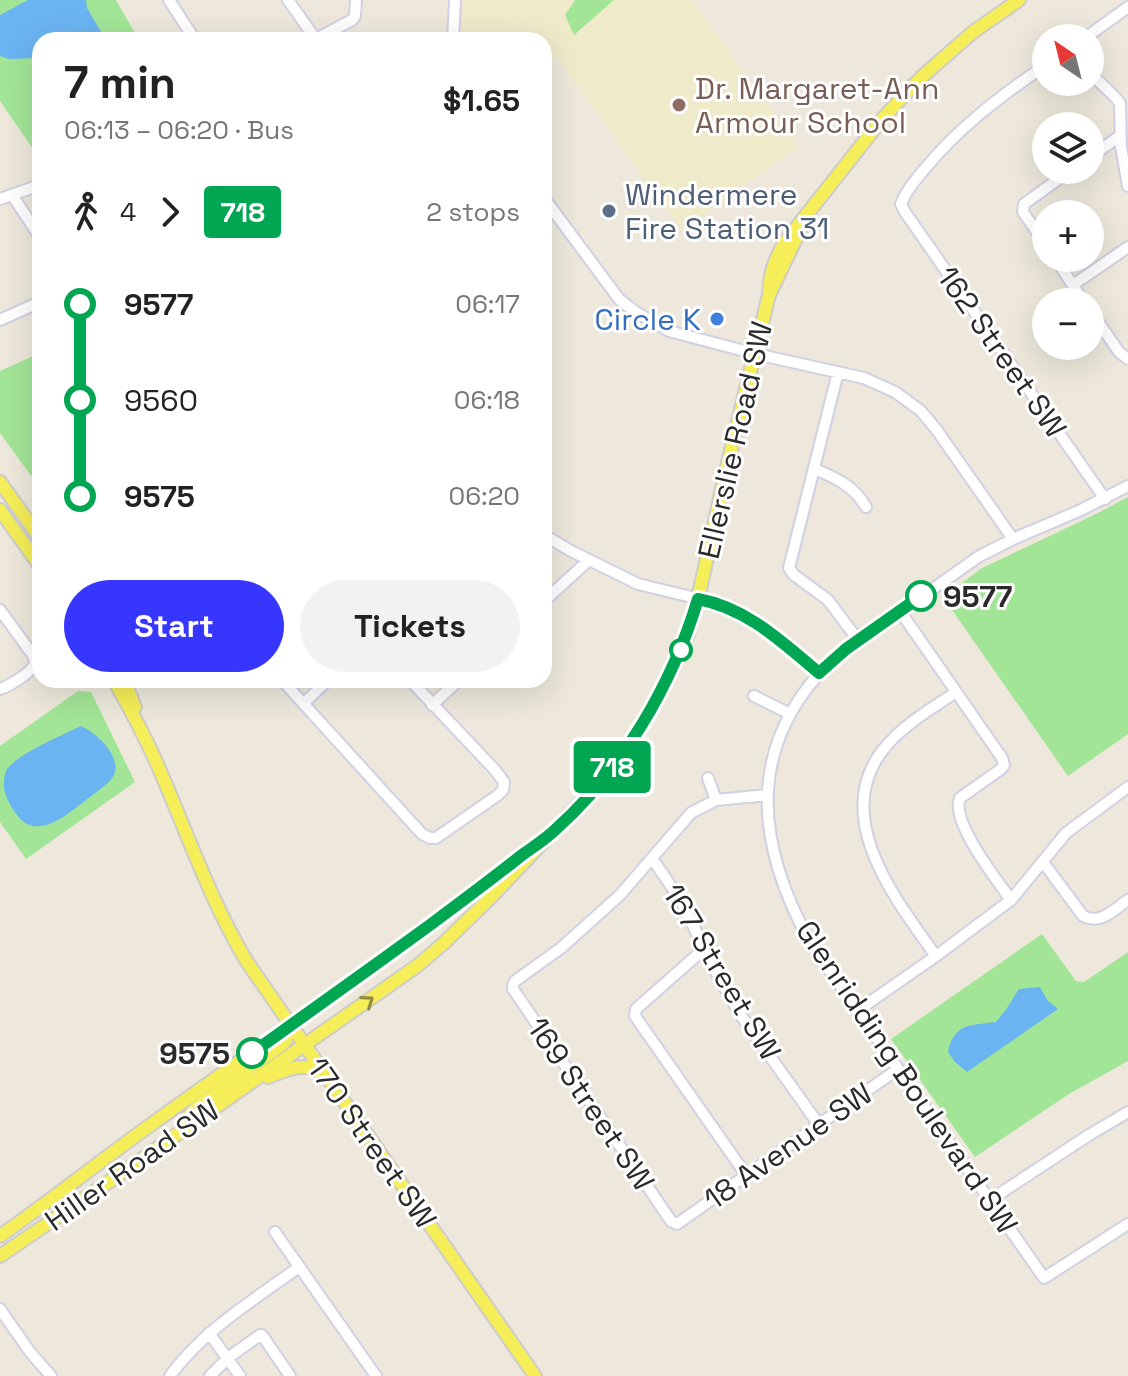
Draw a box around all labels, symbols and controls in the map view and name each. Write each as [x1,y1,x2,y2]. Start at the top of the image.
north arrow [1032,24,1104,96]
map controls [1032,24,1104,360]
text: 7 min [64,55,176,111]
place label: Dr. Margaret-Ann Armour School [695,69,939,142]
text: $1.65 [443,81,520,120]
marker: Dr. Margaret-Ann Armour School [670,96,688,114]
button: layers [1032,112,1104,184]
text: 06:13 – 06:20 · Bus [64,113,294,147]
place label: Windermere Fire Station 31 [625,175,829,248]
icon: walk [64,190,108,234]
icon: forward [148,190,192,234]
text: 718 [220,194,265,230]
text: 4 [120,195,136,229]
text: 2 stops [426,195,520,229]
button: + [1032,200,1104,272]
marker: Windermere Fire Station 31 [600,202,618,220]
street label: 162 Street SW [928,259,1076,445]
text: 9577 [124,285,193,324]
text: 06:17 [455,287,520,321]
button: − [1032,288,1104,360]
place label: Circle K [595,300,701,339]
marker: Circle K [708,310,726,328]
street label: Ellerslie Road SW [689,318,781,562]
text: 9560 [124,381,198,420]
text: 06:18 [454,383,520,417]
text: 9575 [124,477,195,516]
text: 06:20 [448,479,520,513]
place label: 9577 [943,577,1012,616]
button: Start [64,580,284,672]
button: Tickets [300,580,520,672]
marker: 9577 [906,581,936,611]
unlabelled marker [670,639,692,661]
line badge: 718 [566,741,658,793]
text: 718 [590,749,634,785]
street label: 167 Street SW [654,877,790,1067]
street label: Glenridding Boulevard SW [787,913,1027,1241]
one-way arrow [359,996,373,1011]
street label: 169 Street SW [519,1010,663,1198]
place label: 9575 [159,1034,230,1073]
marker: 9575 [237,1038,267,1068]
street label: 170 Street SW [299,1050,445,1236]
street label: 18 Avenue SW [696,1074,880,1218]
street label: Hiller Road SW [37,1090,227,1240]

